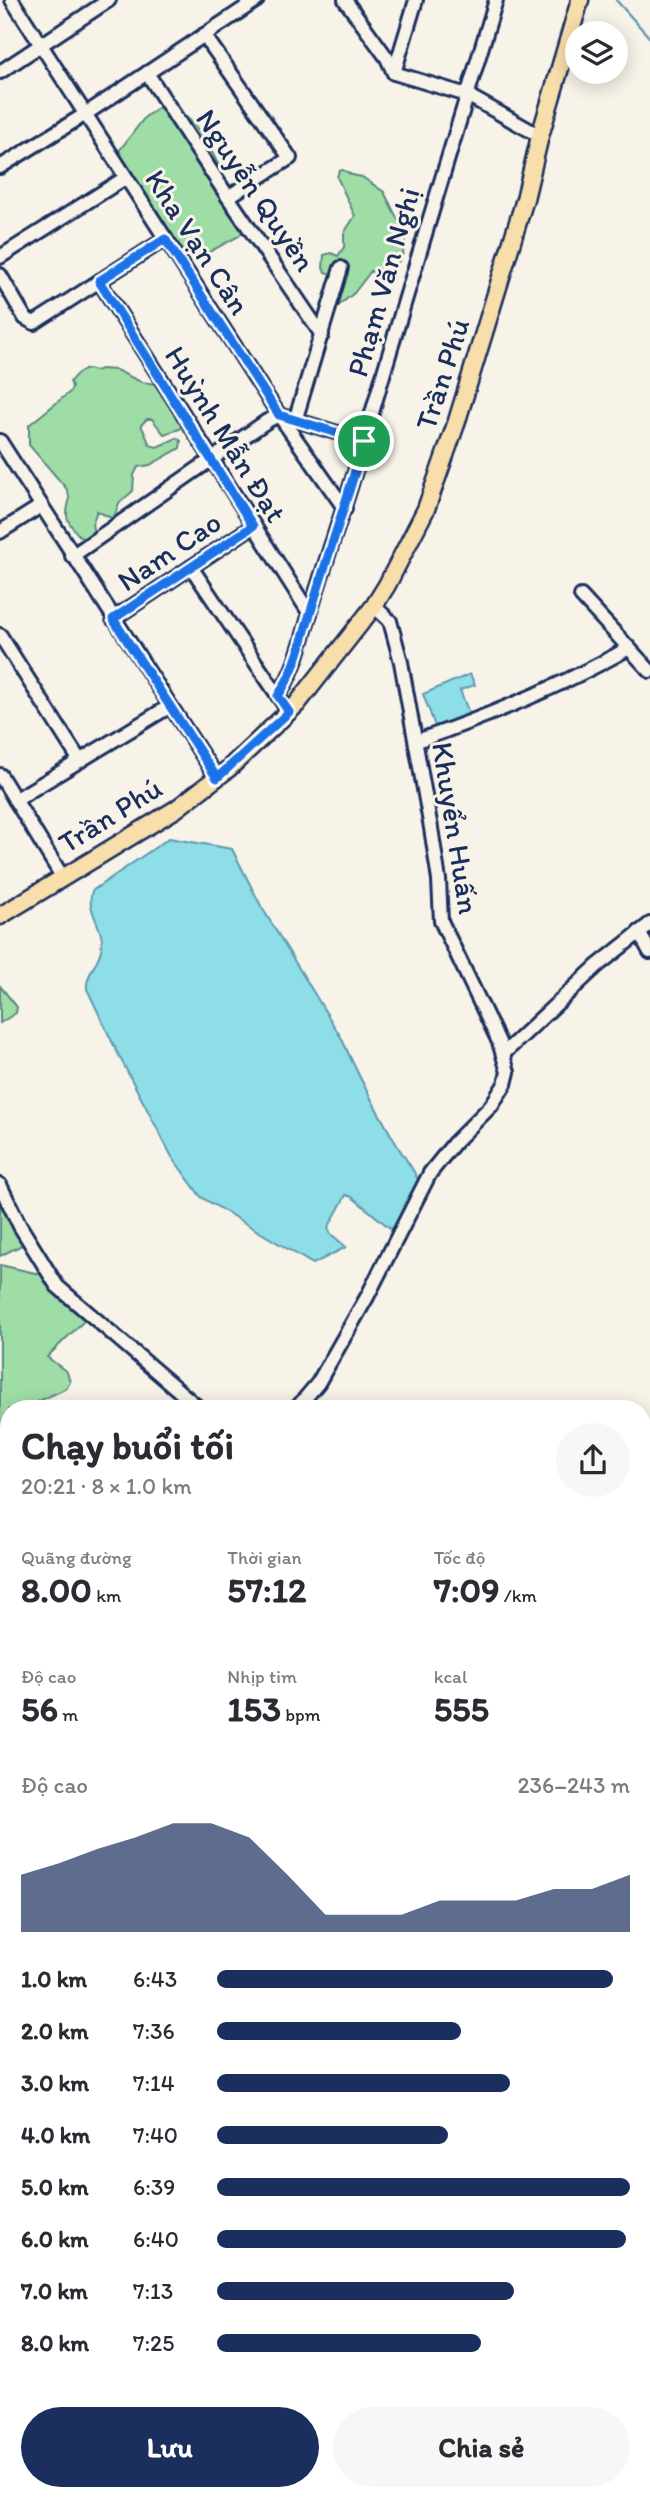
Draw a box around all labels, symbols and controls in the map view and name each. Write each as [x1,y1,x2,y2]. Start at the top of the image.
map controls [565,21,628,84]
button: layers [565,21,628,84]
street label: Nguyễn Quyền [188,102,324,278]
street label: Kha Vạn Cân [137,162,259,322]
street label: Phạm Văn Nghị [338,183,428,381]
street label: Trần Phú [407,314,477,434]
street label: Huỳnh Mẫn Đạt [157,339,295,529]
pin [334,411,394,471]
icon: arrive [345,422,383,460]
street label: Nam Cao [110,503,228,599]
street label: Khuyển Huấn [424,739,488,917]
street label: Trần Phú [51,769,169,861]
text: Chạy buổi tối [21,1423,234,1469]
button: share [556,1423,630,1497]
text: 20:21 · 8 × 1.0 km [21,1472,192,1500]
text: Quãng đường [21,1546,132,1569]
text: Thời gian [227,1546,302,1569]
text: Tốc độ [434,1546,486,1569]
text: 8.00 [21,1569,92,1611]
text: 57:12 [227,1569,306,1611]
text: 7:09 [434,1569,499,1611]
text: km [92,1584,121,1607]
text: /km [499,1584,537,1607]
text: Độ cao [21,1665,76,1688]
text: Nhịp tim [227,1665,297,1688]
text: kcal [434,1665,467,1688]
text: 56 [21,1688,58,1730]
text: 153 [227,1688,281,1730]
text: 555 [434,1688,489,1730]
text: m [58,1703,78,1726]
text: bpm [281,1703,321,1726]
text: Độ cao [21,1771,88,1799]
text: 236–243 m [517,1771,630,1799]
text: 1.0 km [21,1965,87,1993]
text: 6:43 [133,1965,177,1993]
text: 2.0 km [21,2017,89,2045]
text: 7:36 [133,2017,175,2045]
text: 3.0 km [21,2069,89,2097]
text: 7:14 [133,2069,175,2097]
text: 4.0 km [21,2121,90,2149]
text: 7:40 [133,2121,178,2149]
text: 5.0 km [21,2173,88,2201]
text: 6:39 [133,2173,175,2201]
text: 6.0 km [21,2225,89,2253]
text: 6:40 [133,2225,179,2253]
text: 7.0 km [21,2277,88,2305]
text: 7:13 [133,2277,173,2305]
text: 8.0 km [21,2329,89,2357]
text: 7:25 [133,2329,174,2357]
button: Lưu [21,2407,319,2487]
button: Chia sẻ [333,2407,630,2487]

